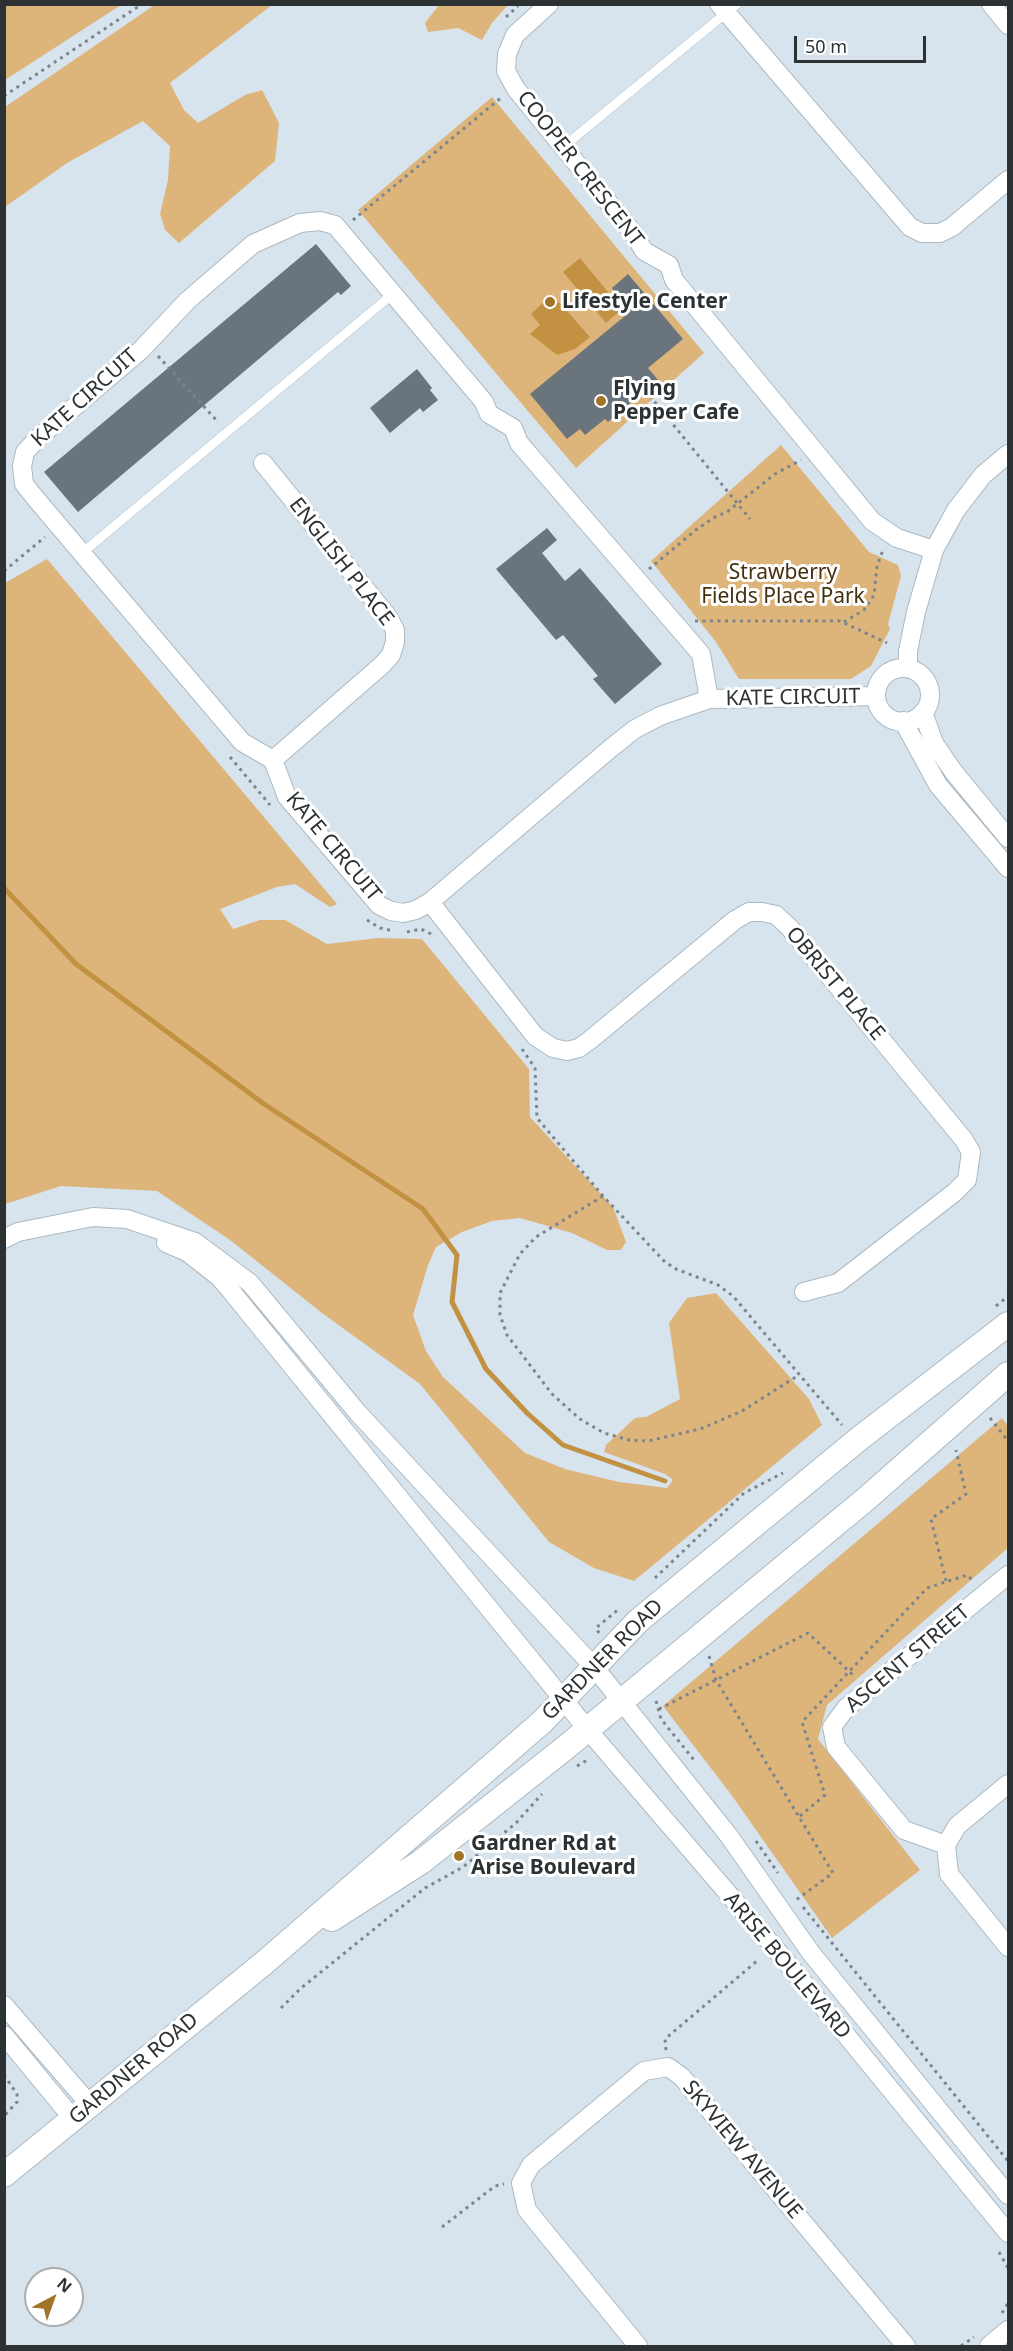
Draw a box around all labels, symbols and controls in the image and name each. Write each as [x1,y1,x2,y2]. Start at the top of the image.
scale bar [797,24,929,62]
text: 50 m [805,34,847,58]
street label: COOPER CRESCENT [511,86,649,252]
place label: Lifestyle Center [562,289,727,315]
marker: Lifestyle Center [543,295,557,309]
street label: KATE CIRCUIT [27,344,143,452]
place label: Flying Pepper Cafe [613,376,739,426]
marker: Flying Pepper Cafe [594,394,608,408]
street label: ENGLISH PLACE [283,493,399,631]
park label: Strawberry Fields Place Park [701,560,865,610]
street label: KATE CIRCUIT [725,684,861,712]
street label: KATE CIRCUIT [280,787,386,907]
street label: OBRIST PLACE [780,922,890,1046]
street label: GARDNER ROAD [537,1594,669,1726]
street label: ASCENT STREET [841,1600,975,1718]
place label: Gardner Rd at Arise Boulevard [471,1831,636,1881]
marker: Gardner Rd at Arise Boulevard [452,1849,466,1863]
street label: ARISE BOULEVARD [718,1887,856,2045]
street label: GARDNER ROAD [64,2008,204,2130]
street label: SKYVIEW AVENUE [677,2076,807,2224]
north arrow [24,2267,84,2327]
text: N [52,2272,77,2297]

